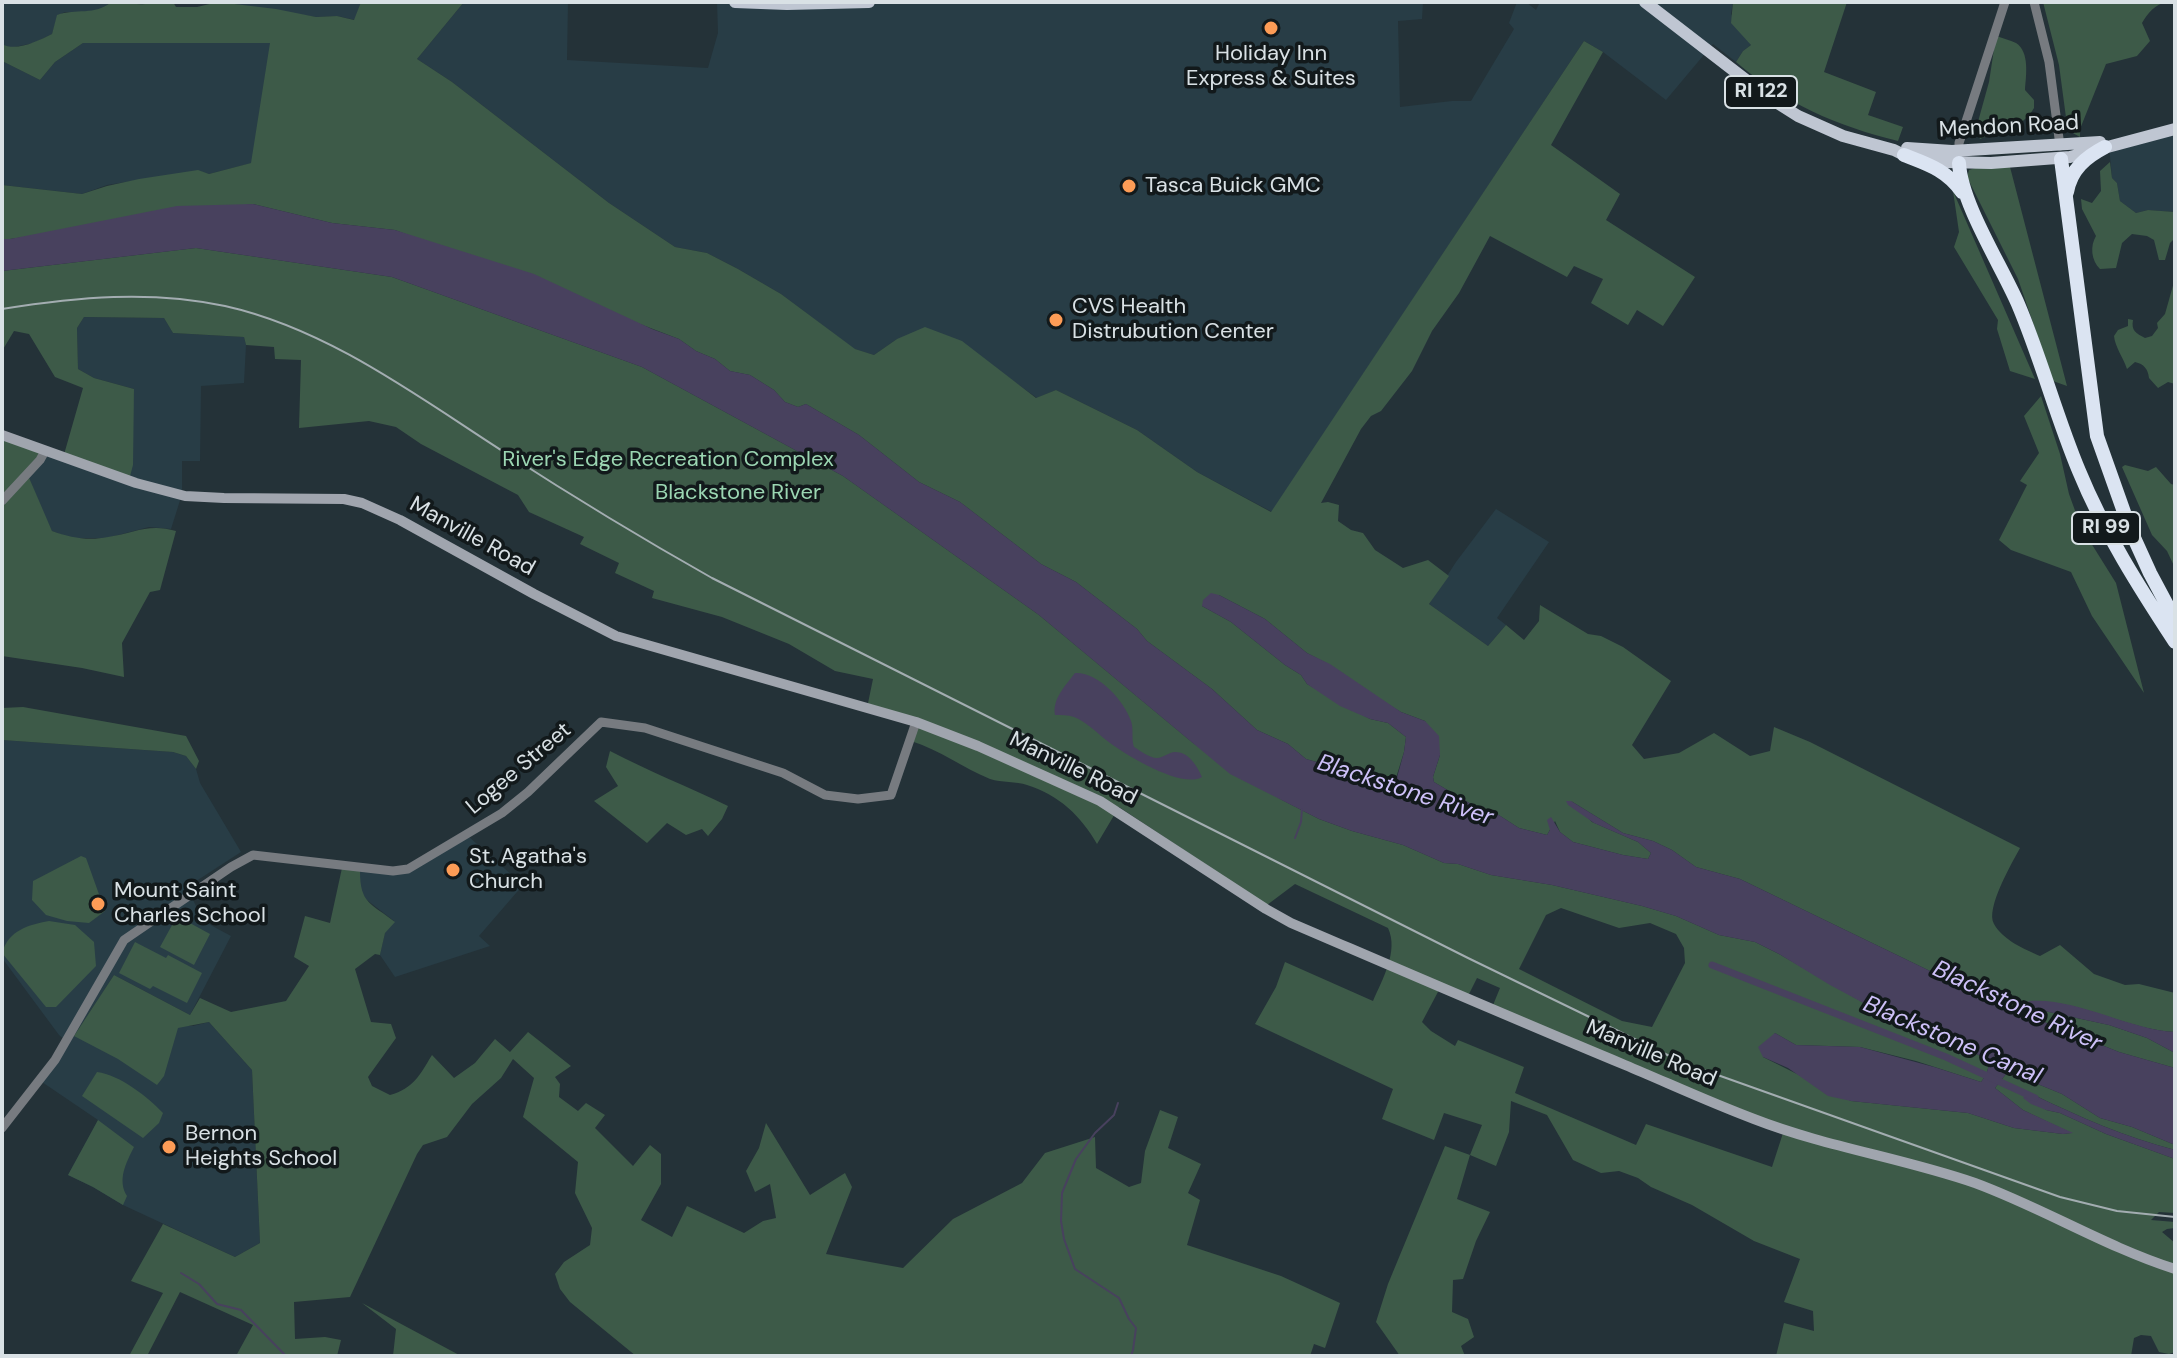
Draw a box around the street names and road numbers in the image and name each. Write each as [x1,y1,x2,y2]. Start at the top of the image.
road number: RI 122 [1725,76,1797,108]
street label: Mendon Road [1938,110,2080,144]
street label: Manville Road [405,492,539,582]
road number: RI 99 [2072,512,2140,544]
street label: Logee Street [461,718,577,820]
street label: Manville Road [1005,727,1141,811]
street label: Manville Road [1582,1015,1720,1093]

